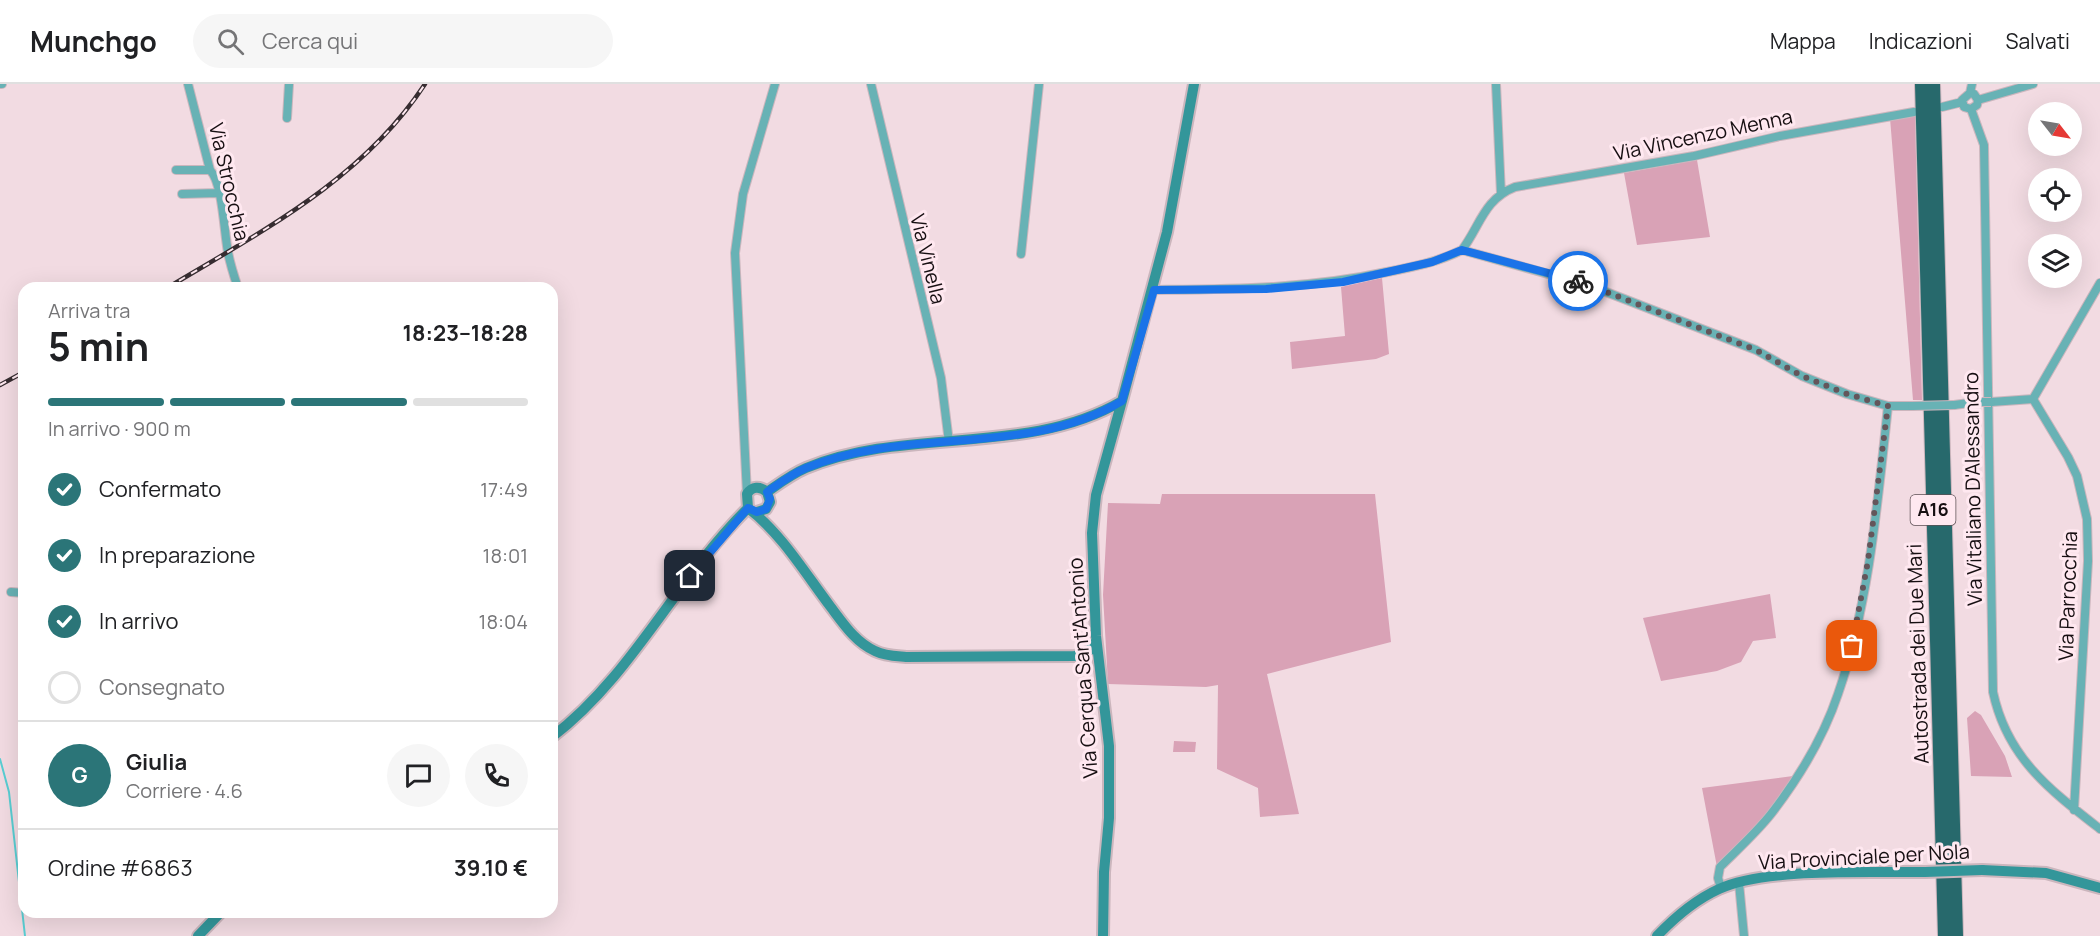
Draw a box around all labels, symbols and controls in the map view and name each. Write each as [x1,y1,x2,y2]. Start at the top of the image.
search box [193,14,613,68]
text: Munchgo [30,22,157,60]
icon: search [214,25,247,58]
text: Cerca qui [262,26,358,56]
text: Mappa [1770,27,1836,55]
text: Indicazioni [1869,27,1972,55]
text: Salvati [2005,27,2070,55]
street label: Via Vincenzo Menna [1611,102,1795,167]
north arrow [2028,102,2082,156]
map controls [2028,102,2082,288]
street label: Via Strocchia [203,120,256,243]
button: locate [2028,168,2082,222]
street label: Via Vinella [904,211,953,307]
button: layers [2028,234,2082,288]
courier [1548,251,1608,311]
icon: bike [1562,265,1595,298]
text: Arriva tra [48,297,130,324]
text: 18:23–18:28 [402,318,528,348]
text: 5 min [48,319,149,373]
street label: Via Vitaliano D'Alessandro [1957,372,1988,606]
text: In arrivo · 900 m [48,415,191,442]
icon: check [48,473,81,506]
text: Confermato [99,474,221,504]
text: 17:49 [480,476,528,503]
road number: A16 [1910,495,1956,525]
street label: Via Parrocchia [2052,531,2083,661]
icon: check [48,539,81,572]
text: In preparazione [99,540,255,570]
text: 18:01 [483,542,528,569]
street label: Autostrada dei Due Mari [1900,543,1935,765]
pin [664,550,715,601]
street label: Via Cerqua Sant'Antonio [1061,557,1104,779]
icon: home [673,559,706,592]
icon: check [48,605,81,638]
text: In arrivo [99,606,179,636]
text: 18:04 [479,608,528,635]
pin [1826,620,1877,671]
icon: bag [1835,629,1868,662]
text: Consegnato [99,672,225,702]
button: chat [387,744,450,807]
button: phone [465,744,528,807]
text: Giulia [126,747,187,777]
text: G [71,760,88,790]
text: Corriere · 4.6 [126,777,243,804]
street label: Via Provinciale per Nola [1758,837,1970,876]
text: Ordine #6863 [48,853,193,883]
text: 39.10 € [454,853,528,883]

